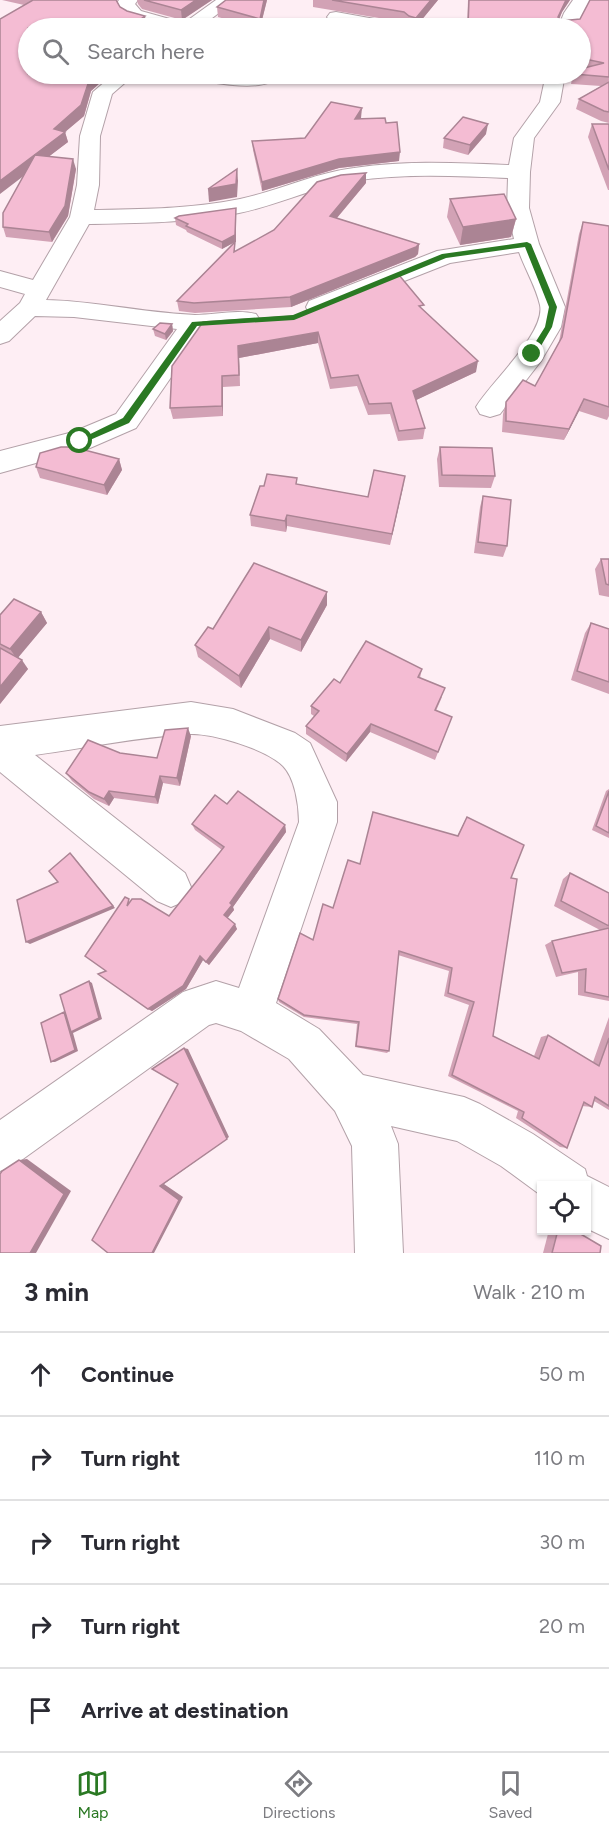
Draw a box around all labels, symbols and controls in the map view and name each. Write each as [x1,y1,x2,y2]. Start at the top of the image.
search box [18,18,591,84]
icon: search [39,35,72,68]
text: Search here [87,38,205,65]
route end [518,340,544,366]
route start [66,427,92,453]
map controls [537,1181,591,1235]
button: locate [537,1181,591,1235]
text: 3 min [24,1276,89,1308]
text: Walk · 210 m [473,1280,585,1304]
icon: ahead [24,1358,57,1391]
text: Continue [81,1361,174,1388]
text: 50 m [539,1362,585,1386]
icon: right [24,1442,57,1475]
text: Turn right [81,1445,180,1472]
text: 110 m [534,1446,585,1470]
icon: right [24,1526,57,1559]
text: Turn right [81,1529,180,1556]
text: 30 m [539,1530,585,1554]
icon: right [24,1610,57,1643]
text: Turn right [81,1613,180,1640]
text: 20 m [539,1614,585,1638]
icon: arrive [24,1694,57,1727]
text: Arrive at destination [81,1697,289,1724]
tab: Map [76,1767,109,1822]
tab: Directions [262,1767,335,1822]
tab: Saved [488,1767,533,1822]

